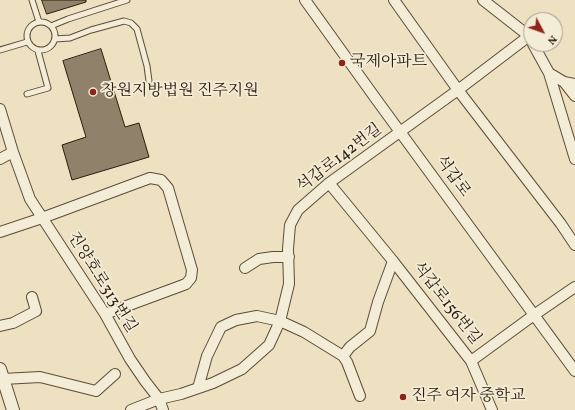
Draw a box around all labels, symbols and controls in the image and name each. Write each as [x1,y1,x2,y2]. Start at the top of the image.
north arrow [523,12,563,52]
text: N [543,32,560,47]
place label: 국제아파트 [350,53,427,73]
marker: 국제아파트 [337,58,347,68]
place label: 창원지방법원 진주지원 [101,82,259,102]
marker: 창원지방법원 진주지원 [88,87,98,97]
street label: 석갑로142번길 [294,121,386,197]
street label: 석갑로 [431,153,473,201]
street label: 진양호로313번길 [62,229,140,337]
street label: 석갑로156번길 [408,259,484,349]
place label: 진주 여자 중학교 [411,387,526,407]
marker: 진주 여자 중학교 [398,392,408,402]

